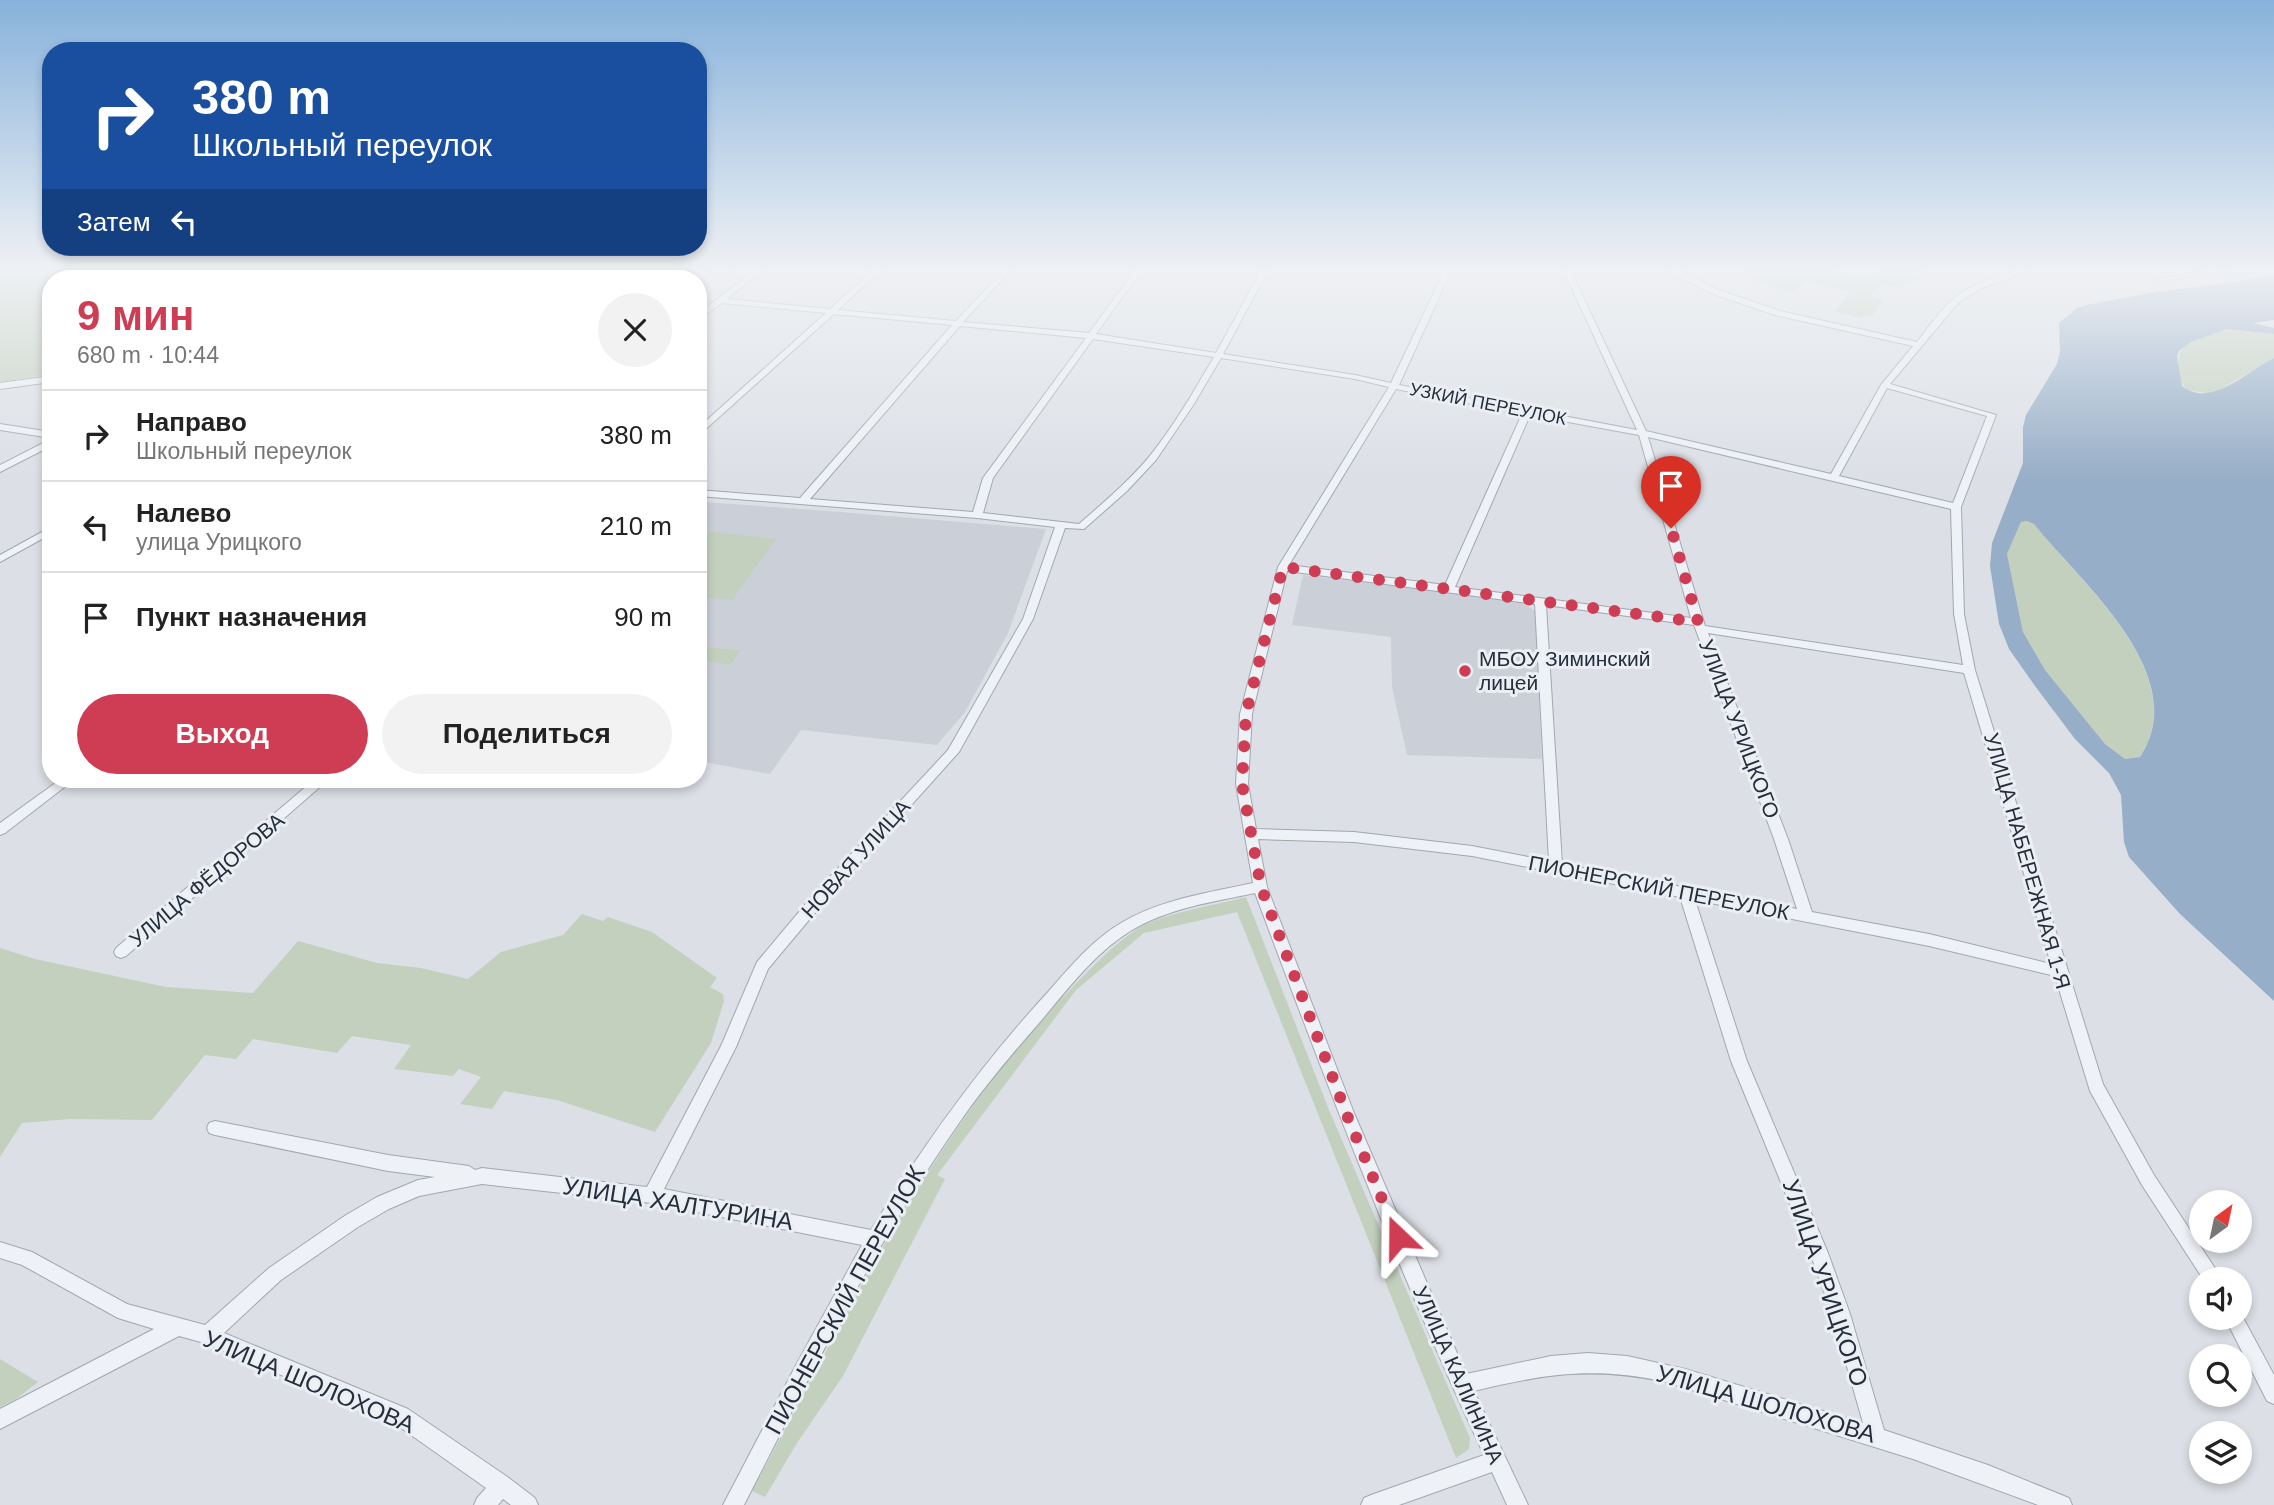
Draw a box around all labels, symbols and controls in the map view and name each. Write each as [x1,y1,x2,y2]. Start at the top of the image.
icon: right [77,70,168,161]
text: 380 m [192,70,331,124]
text: Школьный переулок [192,127,492,163]
icon: left [165,203,203,241]
text: Затем [77,207,151,237]
text: 9 мин [77,292,194,339]
button: close [598,293,672,367]
text: 680 m · 10:44 [77,342,219,368]
street label: УЗКИЙ ПЕРЕУЛОК [1408,378,1569,429]
text: Направо [136,407,247,437]
icon: right [77,417,115,455]
text: 380 m [600,420,672,450]
text: Школьный переулок [136,438,352,464]
pin [1641,456,1701,528]
icon: arrive [1652,467,1690,505]
text: Налево [136,498,231,528]
icon: left [77,508,115,546]
text: 210 m [600,511,672,541]
text: улица Урицкого [136,529,302,555]
icon: arrive [77,599,115,637]
text: Пункт назначения [136,602,367,632]
text: 90 m [614,602,672,632]
street label: УЛИЦА УРИЦКОГО [1695,636,1784,822]
place label: МБОУ Зиминский лицей [1479,647,1650,694]
marker: МБОУ Зиминский лицей [1457,663,1473,679]
button: Выход [77,694,368,774]
button: Поделиться [382,694,672,774]
street label: УЛИЦА НАБЕРЕЖНАЯ 1-Я [1980,730,2075,992]
street label: НОВАЯ УЛИЦА [797,795,915,922]
street label: УЛИЦА ФЁДОРОВА [125,808,289,951]
street label: ПИОНЕРСКИЙ ПЕРЕУЛОК [1527,851,1792,924]
street label: ПИОНЕРСКИЙ ПЕРЕУЛОК [759,1161,930,1439]
street label: УЛИЦА ХАЛТУРИНА [561,1172,795,1235]
street label: УЛИЦА УРИЦКОГО [1777,1176,1874,1390]
north arrow [2189,1190,2252,1253]
map controls [2189,1190,2252,1484]
position arrow [1361,1200,1435,1274]
button: sound [2189,1267,2252,1330]
street label: УЛИЦА КАЛИНИНА [1409,1282,1508,1467]
street label: УЛИЦА ШОЛОХОВА [200,1325,419,1438]
button: search [2189,1344,2252,1407]
street label: УЛИЦА ШОЛОХОВА [1653,1359,1879,1448]
button: layers [2189,1421,2252,1484]

